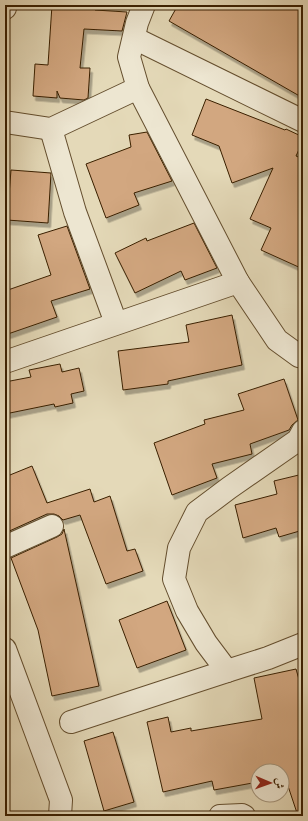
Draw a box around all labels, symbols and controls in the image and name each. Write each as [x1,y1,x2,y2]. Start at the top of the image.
north arrow [250,763,290,803]
text: ش [273,778,286,789]

